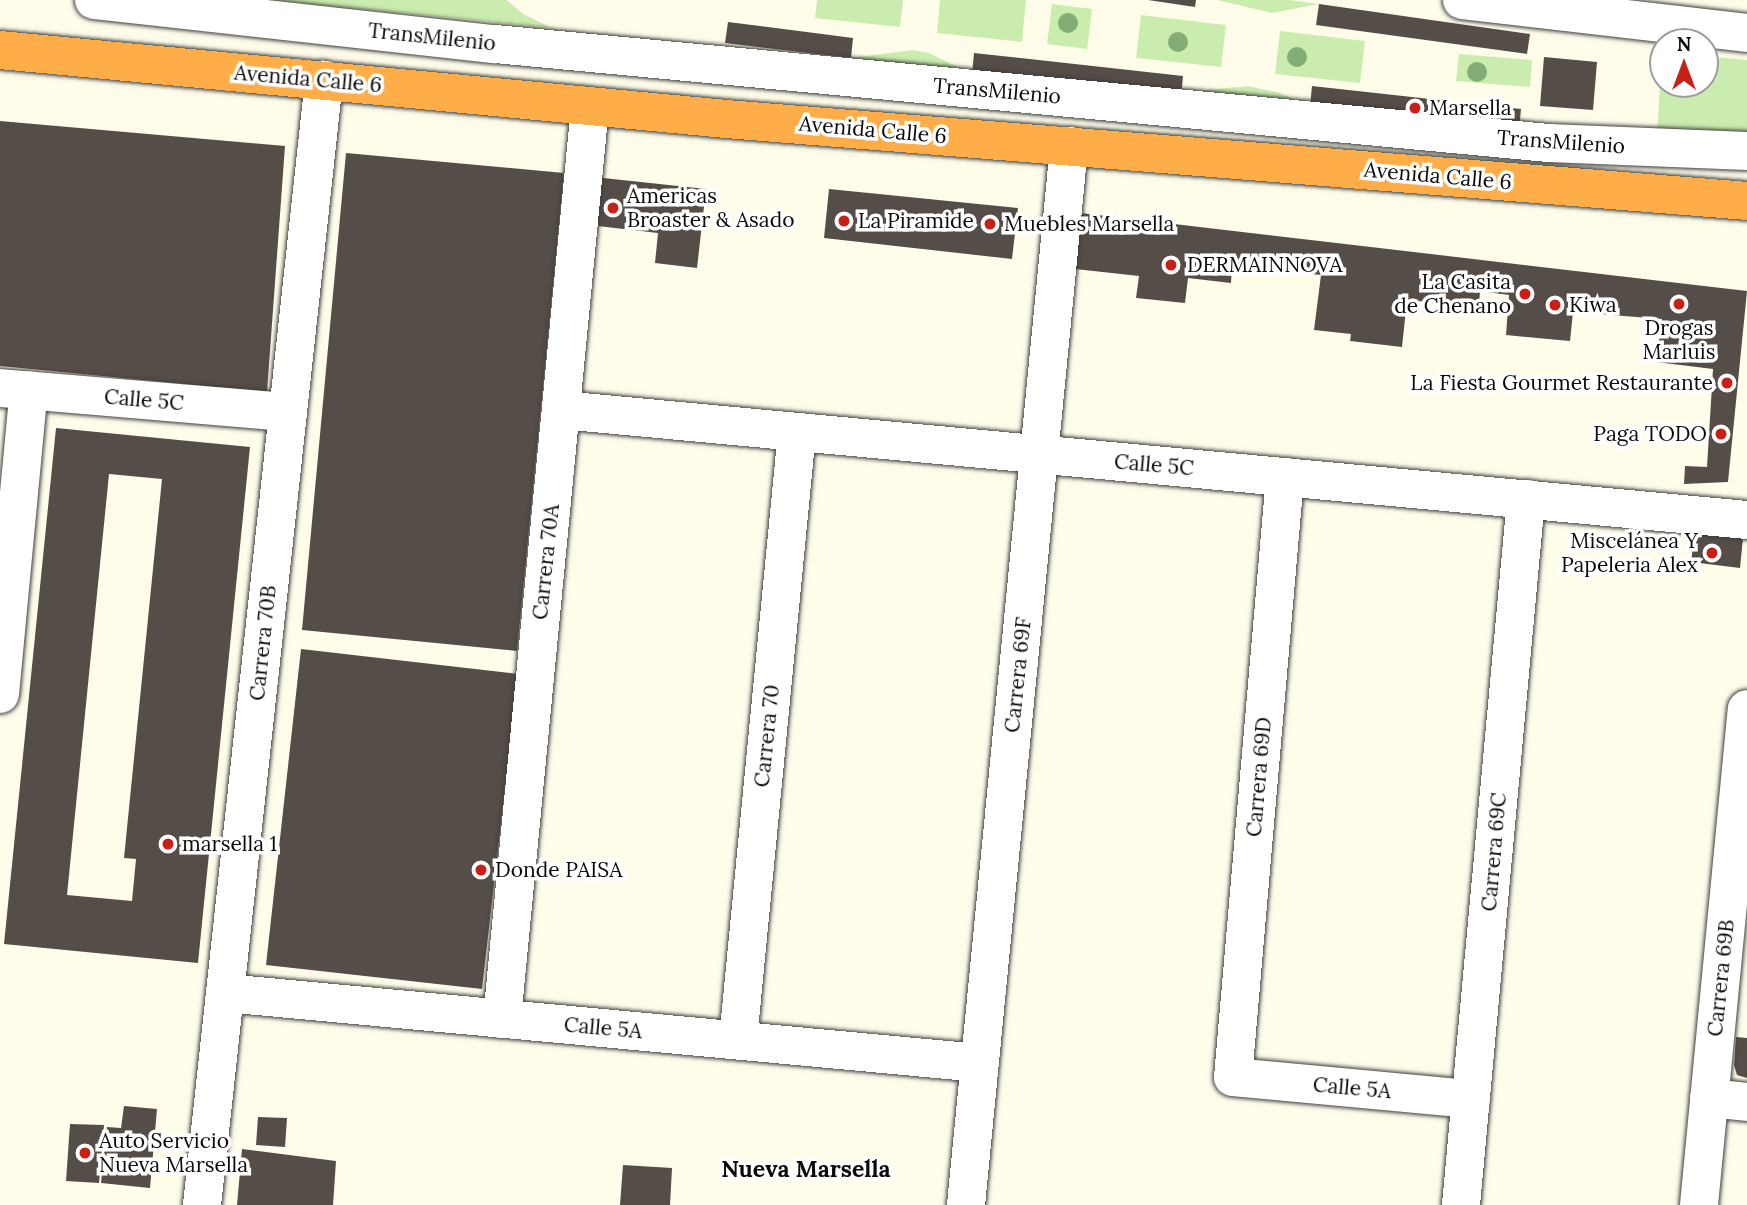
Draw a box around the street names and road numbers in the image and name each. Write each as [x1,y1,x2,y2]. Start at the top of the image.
street label: TransMilenio [367,18,497,56]
street label: Avenida Calle 6 [233,60,383,98]
street label: TransMilenio [932,73,1062,109]
street label: Avenida Calle 6 [798,111,948,149]
street label: TransMilenio [1496,125,1626,159]
street label: Avenida Calle 6 [1363,157,1513,195]
street label: Calle 5C [103,384,185,416]
street label: Calle 5C [1113,449,1195,481]
street label: Carrera 70A [527,503,565,621]
street label: Carrera 70B [244,584,282,702]
street label: Carrera 69F [999,616,1037,734]
street label: Carrera 70 [749,683,785,789]
street label: Carrera 69D [1241,716,1277,838]
street label: Carrera 69C [1476,792,1512,912]
street label: Carrera 69B [1702,918,1740,1038]
street label: Calle 5A [563,1012,643,1044]
street label: Calle 5A [1312,1072,1392,1104]

